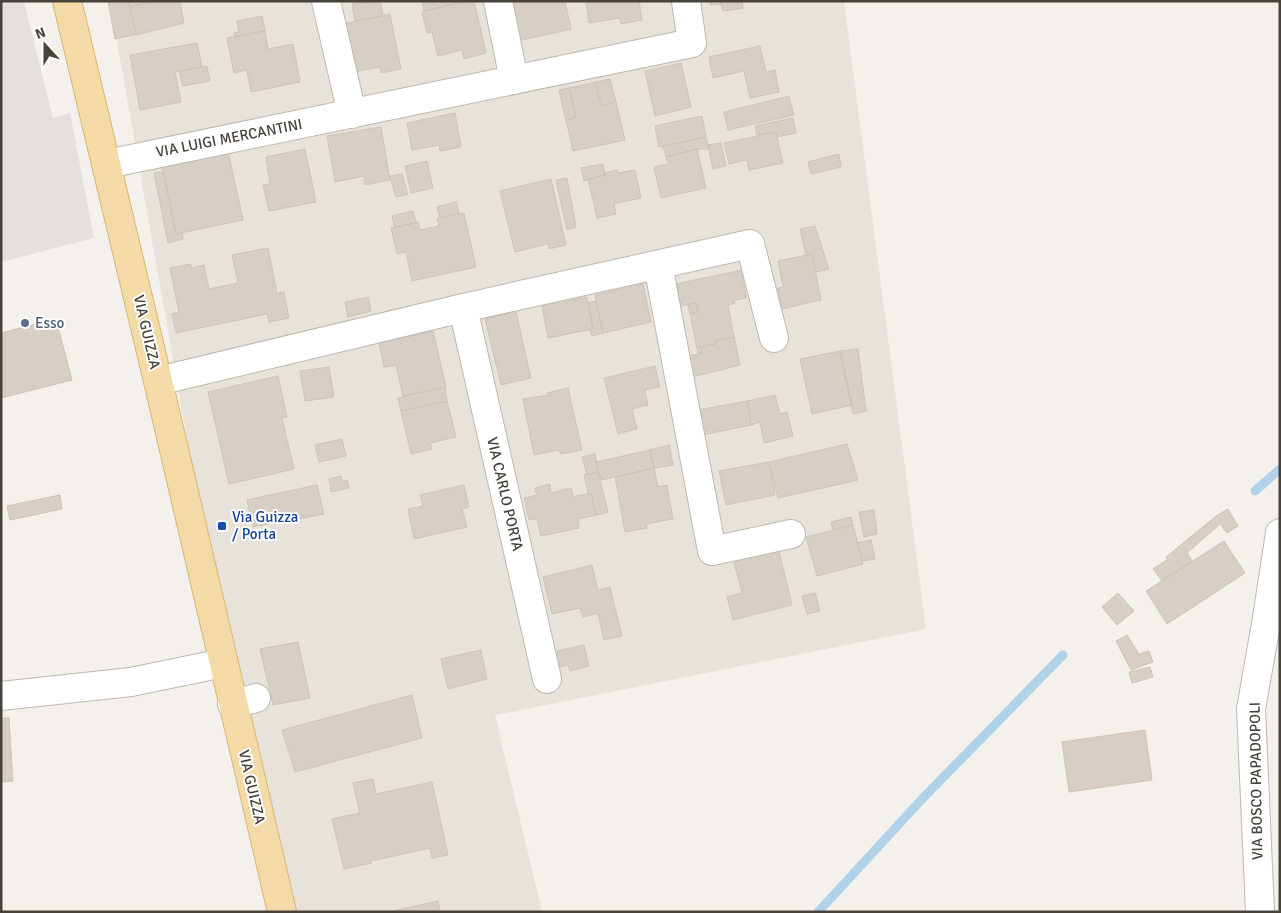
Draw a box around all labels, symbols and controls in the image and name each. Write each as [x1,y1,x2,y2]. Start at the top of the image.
north arrow [20,20,70,70]
text: N [33,24,48,43]
street label: VIA LUIGI MERCANTINI [154,115,304,161]
street label: VIA GUIZZA [130,293,164,371]
place label: Esso [35,314,65,332]
marker: Esso [19,317,31,329]
street label: VIA CARLO PORTA [483,435,527,553]
place label: Via Guizza / Porta [232,508,298,543]
marker: Via Guizza / Porta [216,520,228,532]
street label: VIA BOSCO PAPADOPOLI [1246,702,1266,860]
street label: VIA GUIZZA [235,748,269,826]

